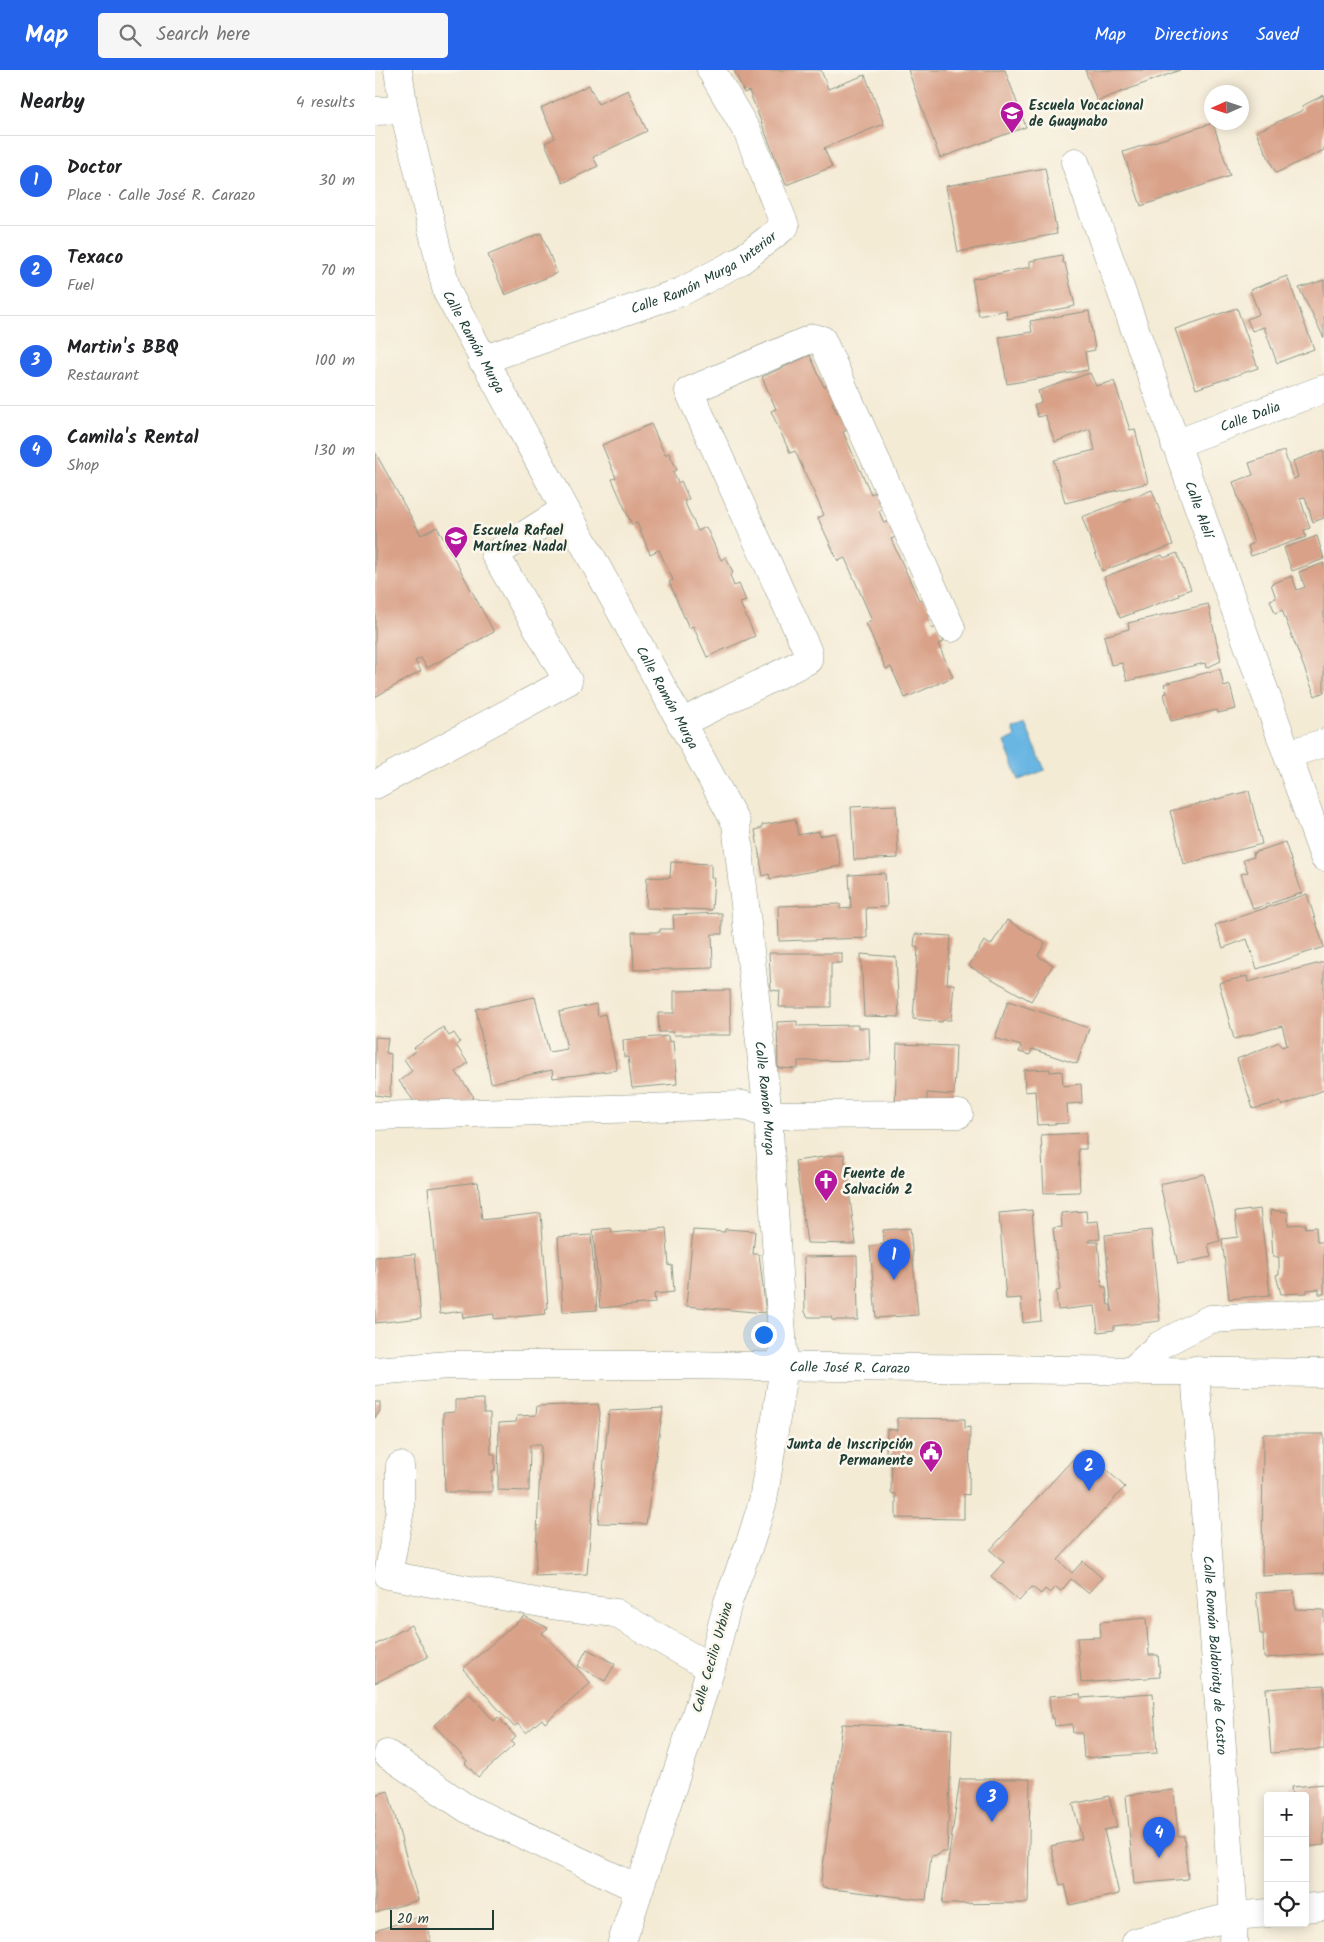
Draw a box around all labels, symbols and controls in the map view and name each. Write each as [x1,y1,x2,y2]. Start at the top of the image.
search box [98,13,448,58]
text: Map [25,16,68,55]
text: Search here [156,20,250,50]
icon: search [116,21,144,49]
text: Map [1094,21,1126,50]
text: Directions [1154,21,1228,50]
text: Saved [1256,21,1299,50]
north arrow [1204,85,1249,130]
text: Nearby [20,86,85,119]
text: 4 results [296,90,355,115]
place label: Escuela Vocacional de Guaynabo [1029,95,1144,133]
school or university icon: Escuela Vocacional de Guaynabo [999,100,1025,134]
text: Doctor [67,153,122,183]
text: 1 [34,168,38,193]
text: 30 m [319,168,355,193]
text: Place · Calle José R. Carazo [67,183,255,208]
street label: Calle Ramón Murga Interior [628,226,783,320]
text: Texaco [67,243,123,273]
text: 2 [31,258,41,283]
text: 70 m [320,258,355,283]
text: Fuel [67,273,94,298]
street label: Calle Ramón Murga [436,286,510,398]
text: Martin's BBQ [67,333,179,363]
text: 3 [32,348,40,373]
text: 100 m [315,348,355,373]
text: Restaurant [67,363,139,388]
street label: Calle Dalia [1217,396,1284,438]
text: Camila's Rental [67,423,199,453]
text: 4 [32,438,40,463]
text: 130 m [314,438,355,463]
text: Shop [67,453,99,478]
street label: Calle Alelí [1178,478,1220,544]
place label: Escuela Rafael Martínez Nadal [473,520,567,558]
school or university icon: Escuela Rafael Martínez Nadal [443,525,469,559]
street label: Calle Ramón Murga [630,642,704,754]
street label: Calle Ramón Murga [748,1040,781,1156]
place label: Fuente de Salvación 2 [843,1163,913,1201]
church icon: Fuente de Salvación 2 [813,1168,839,1202]
pin: 1 [878,1239,910,1280]
your location [751,1322,777,1348]
street label: Calle José R. Carazo [789,1356,910,1380]
place label: Junta de Inscripción Permanente [787,1434,913,1472]
public building icon: Junta de Inscripción Permanente [918,1439,944,1473]
pin: 2 [1073,1450,1105,1491]
street label: Calle Román Baldorioty de Castro [1196,1555,1232,1756]
street label: Calle Cecilio Urbina [687,1599,739,1715]
pin: 3 [976,1781,1008,1822]
map controls [1264,1792,1309,1927]
button: + [1264,1792,1309,1837]
pin: 4 [1143,1817,1175,1858]
button: − [1264,1837,1309,1882]
button: locate [1264,1882,1309,1927]
scale bar [390,1907,494,1930]
text: 20 m [397,1908,429,1930]

